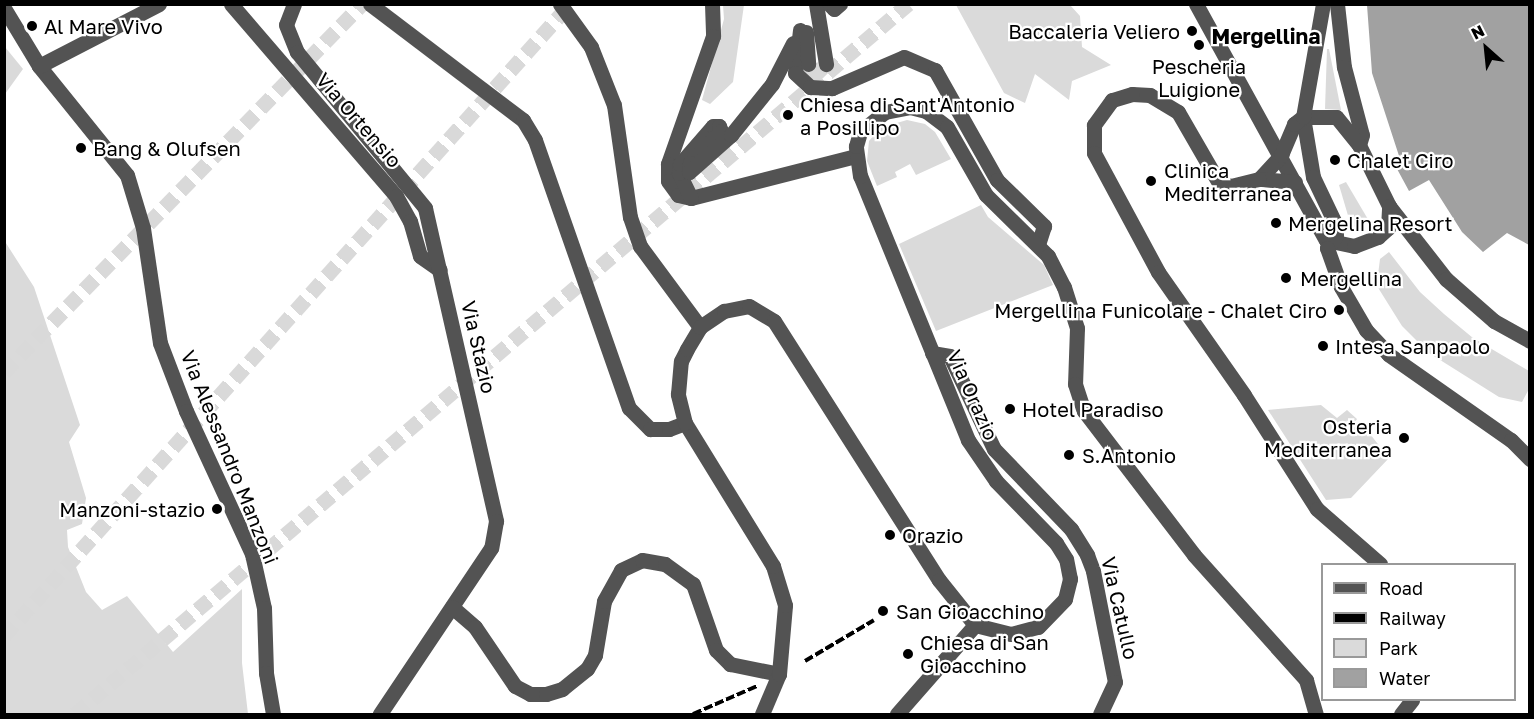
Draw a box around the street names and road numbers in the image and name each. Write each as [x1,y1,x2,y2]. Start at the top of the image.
street label: Via Ortensio [311,68,407,172]
street label: Via Stazio [457,298,501,396]
street label: Via Orazio [942,346,1004,444]
street label: Via Alessandro Manzoni [176,347,284,567]
street label: Via Catullo [1097,554,1143,662]

